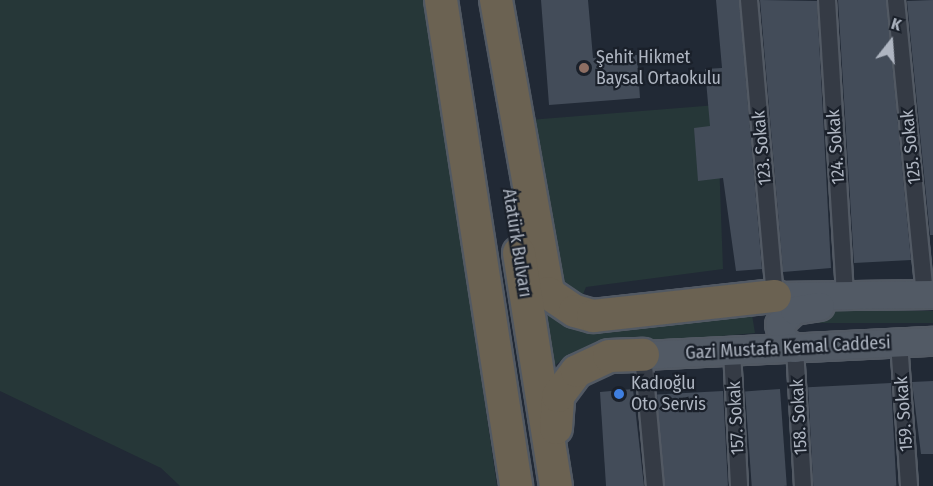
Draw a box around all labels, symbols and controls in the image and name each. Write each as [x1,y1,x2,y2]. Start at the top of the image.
north arrow [861,12,921,72]
text: K [889,14,904,35]
place label: Şehit Hikmet Baysal Ortaokulu [596,47,721,90]
marker: Şehit Hikmet Baysal Ortaokulu [577,61,591,75]
street label: 124. Sokak [823,109,849,185]
street label: 125. Sokak [896,109,926,185]
street label: 123. Sokak [748,110,776,186]
street label: Atatürk Bulvarı [498,187,536,299]
street label: Gazi Mustafa Kemal Caddesi [685,332,891,364]
place label: Kadıoğlu Oto Servis [631,373,706,416]
street label: 159. Sokak [891,376,917,452]
street label: 158. Sokak [786,378,812,456]
street label: 157. Sokak [723,381,749,455]
marker: Kadıoğlu Oto Servis [612,387,626,401]

